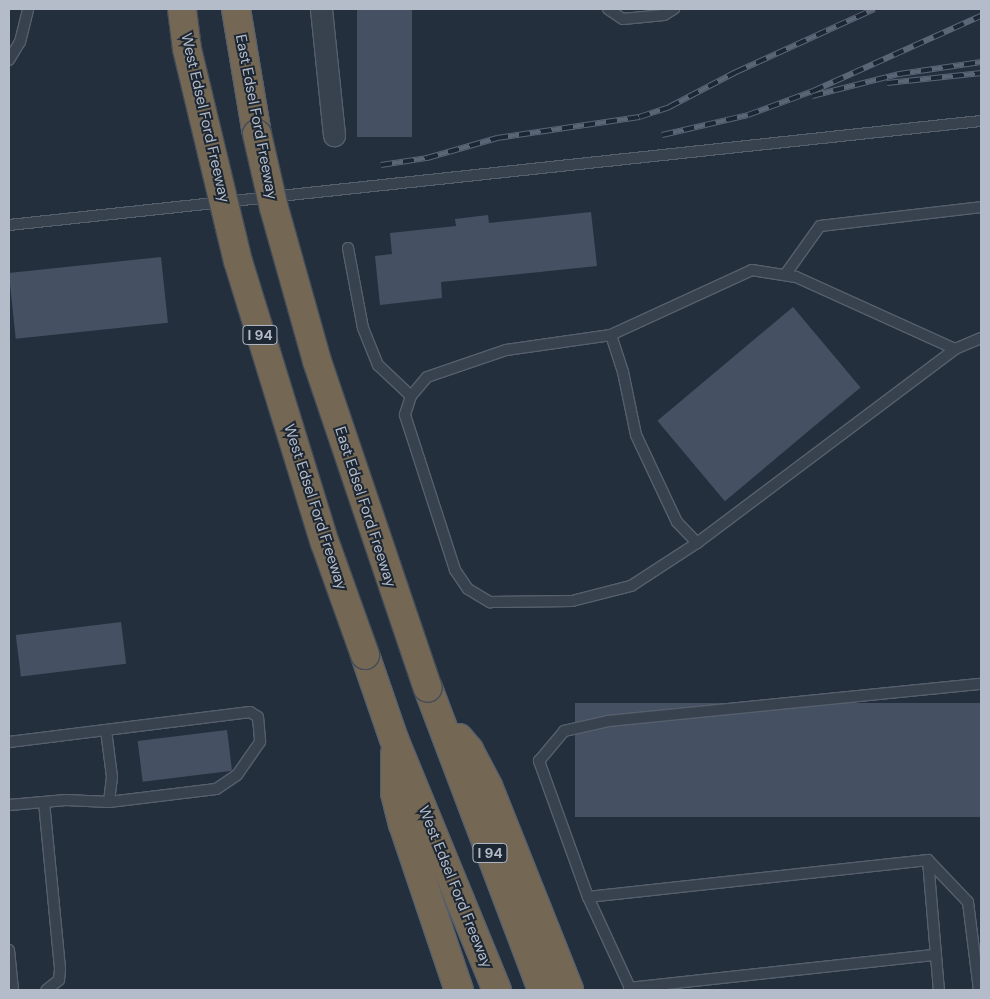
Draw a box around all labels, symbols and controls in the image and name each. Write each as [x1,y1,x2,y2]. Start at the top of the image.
street label: West Edsel Ford Freeway [177,32,233,204]
street label: East Edsel Ford Freeway [231,33,281,201]
road number: I 94 [241,324,279,346]
street label: West Edsel Ford Freeway [280,422,350,592]
street label: East Edsel Ford Freeway [331,424,399,590]
street label: West Edsel Ford Freeway [414,803,496,971]
road number: I 94 [471,841,509,864]

